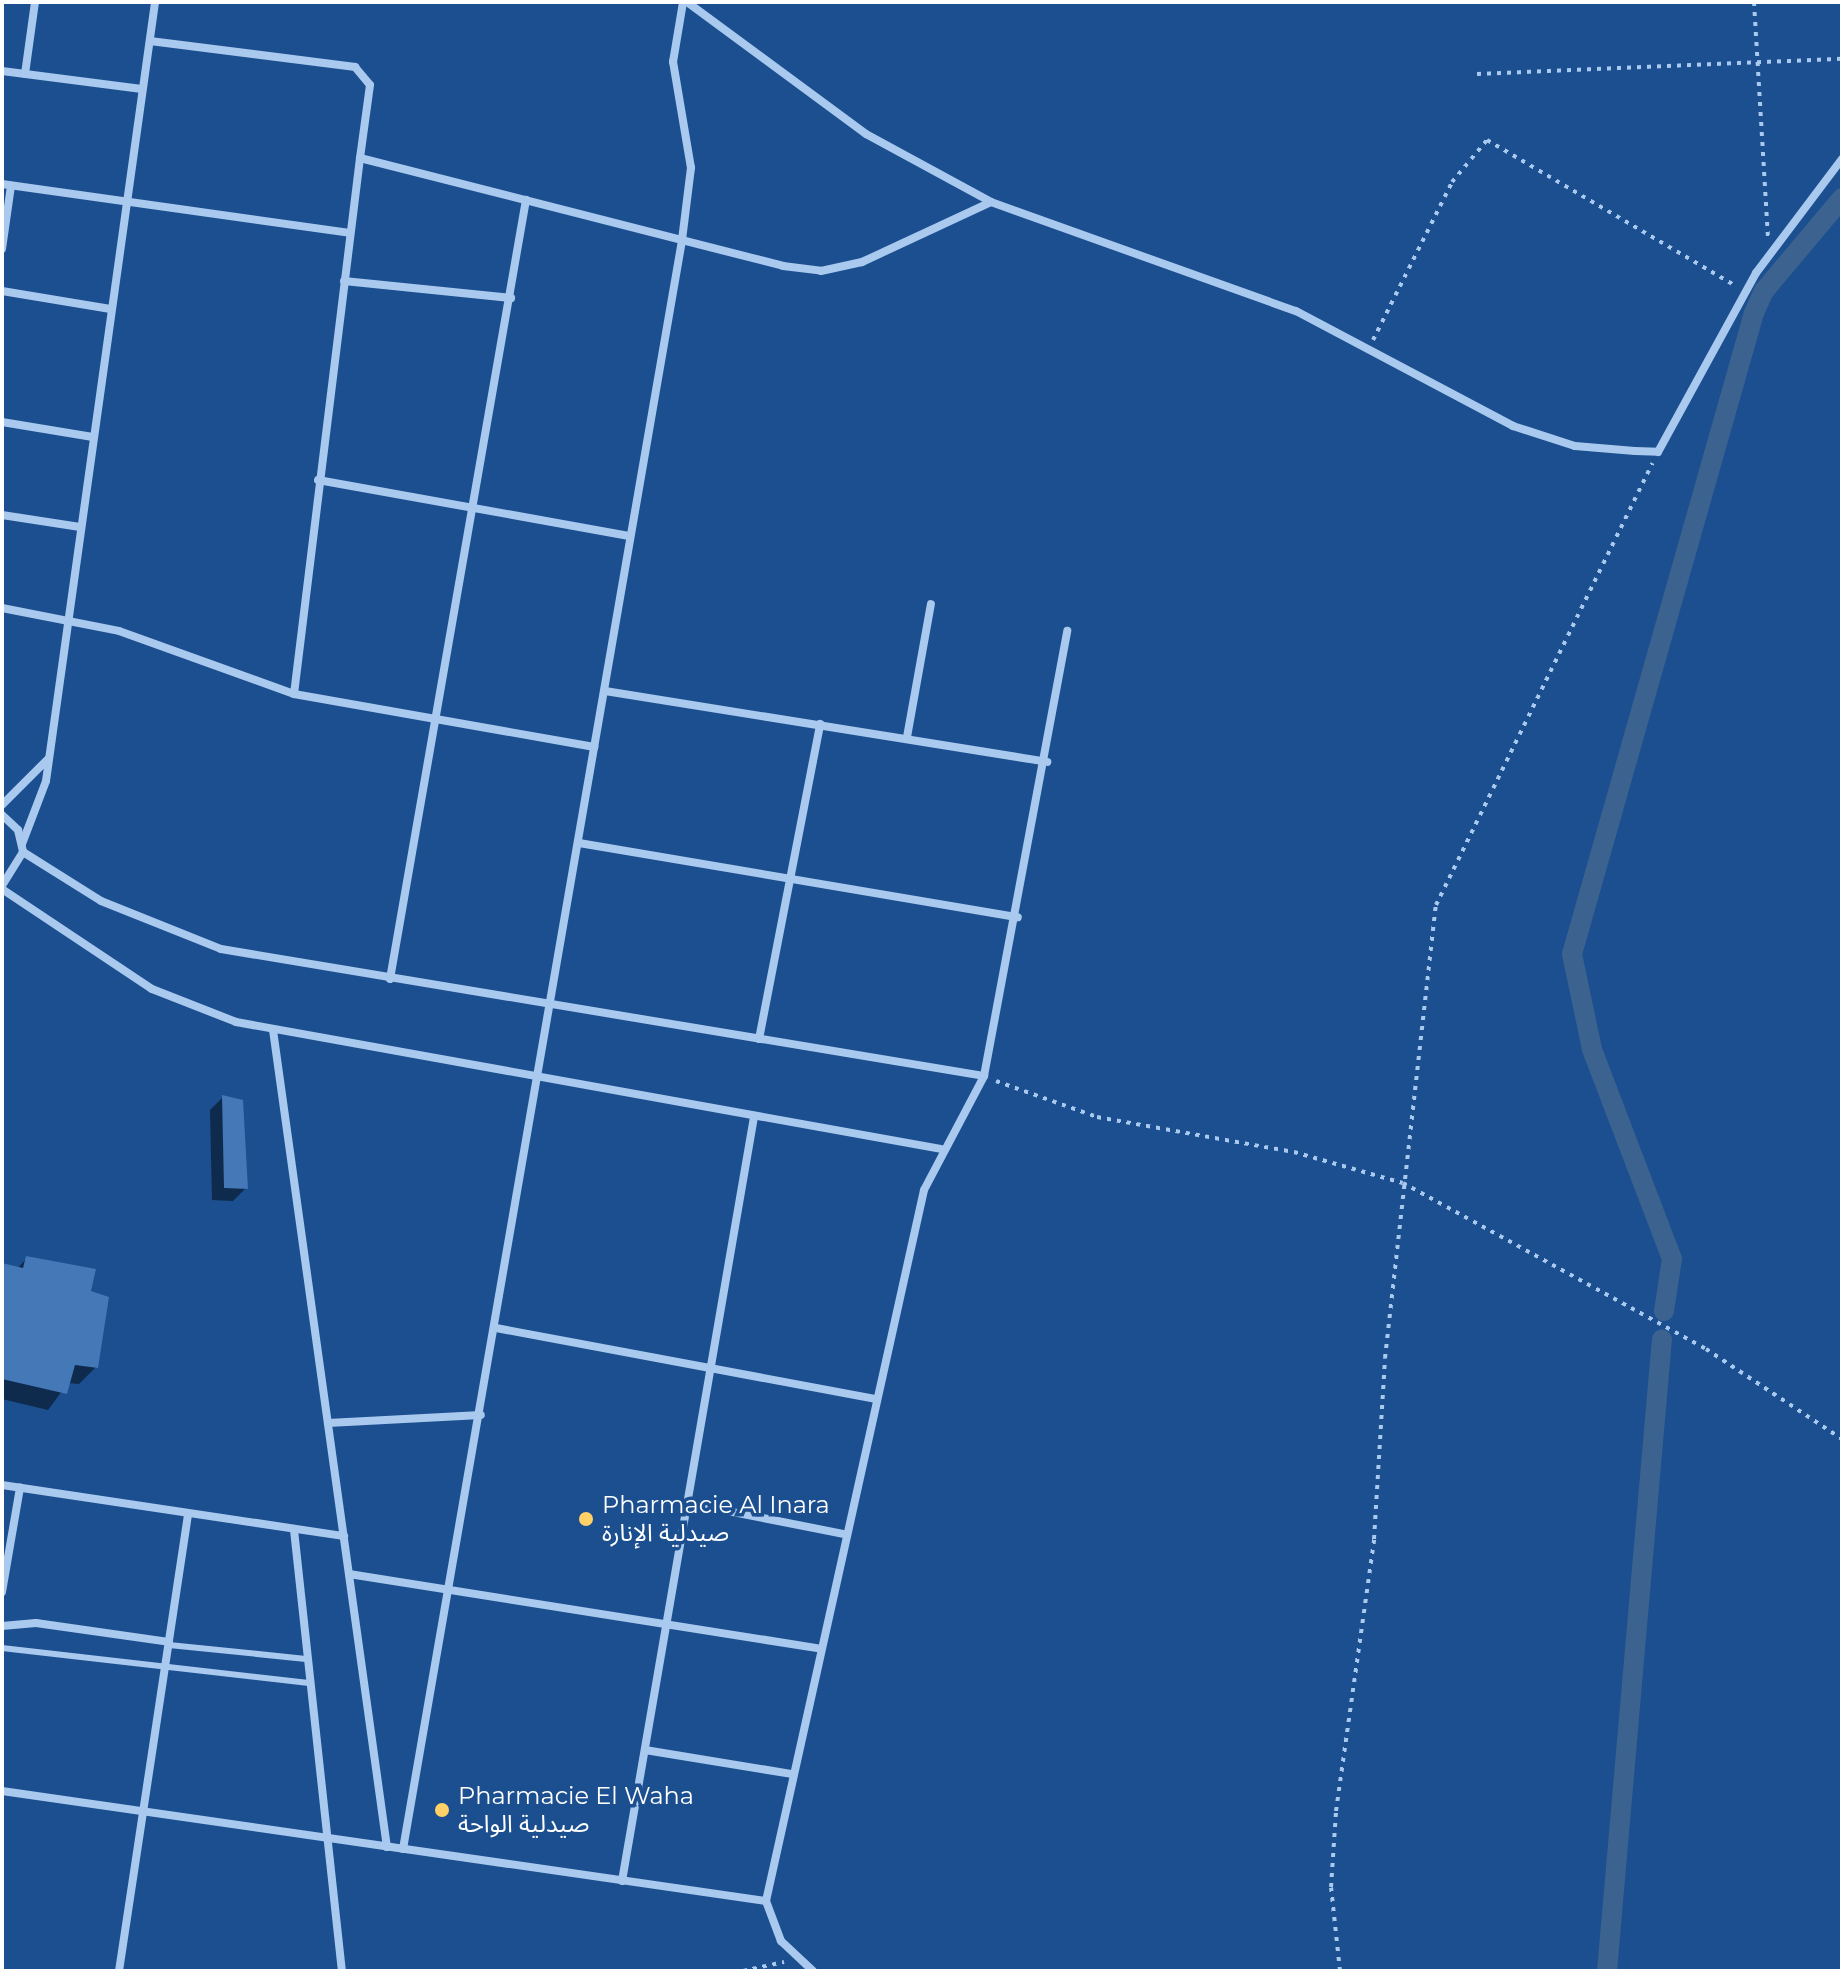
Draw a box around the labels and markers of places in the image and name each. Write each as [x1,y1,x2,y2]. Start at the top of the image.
place label: Pharmacie Al Inara صيدلية الإنارة [602,1491,830,1547]
marker: Pharmacie Al Inara صيدلية الإنارة [577,1510,595,1528]
place label: Pharmacie El Waha صيدلية الواحة [458,1782,694,1838]
marker: Pharmacie El Waha صيدلية الواحة [433,1801,451,1819]

